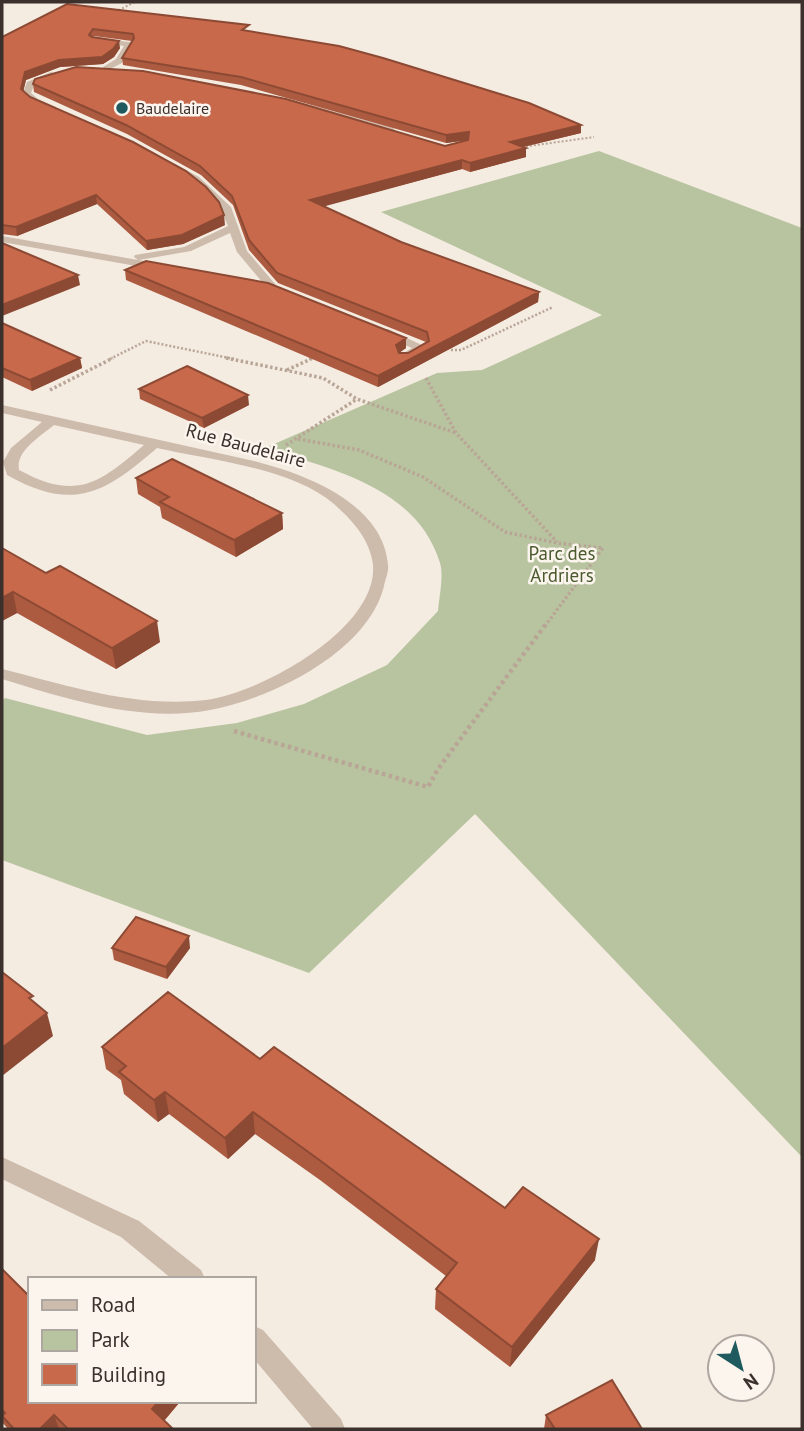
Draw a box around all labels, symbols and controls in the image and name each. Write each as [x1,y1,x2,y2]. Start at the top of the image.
place label: Baudelaire [136,98,209,118]
marker: Baudelaire [114,100,130,116]
street label: Rue Baudelaire [184,418,308,472]
park label: Parc des Ardriers [529,541,595,587]
legend [28,1277,256,1403]
text: Road [91,1291,135,1318]
text: Park [91,1326,130,1353]
north arrow [706,1333,776,1403]
text: Building [91,1361,166,1388]
text: N [739,1368,763,1395]

